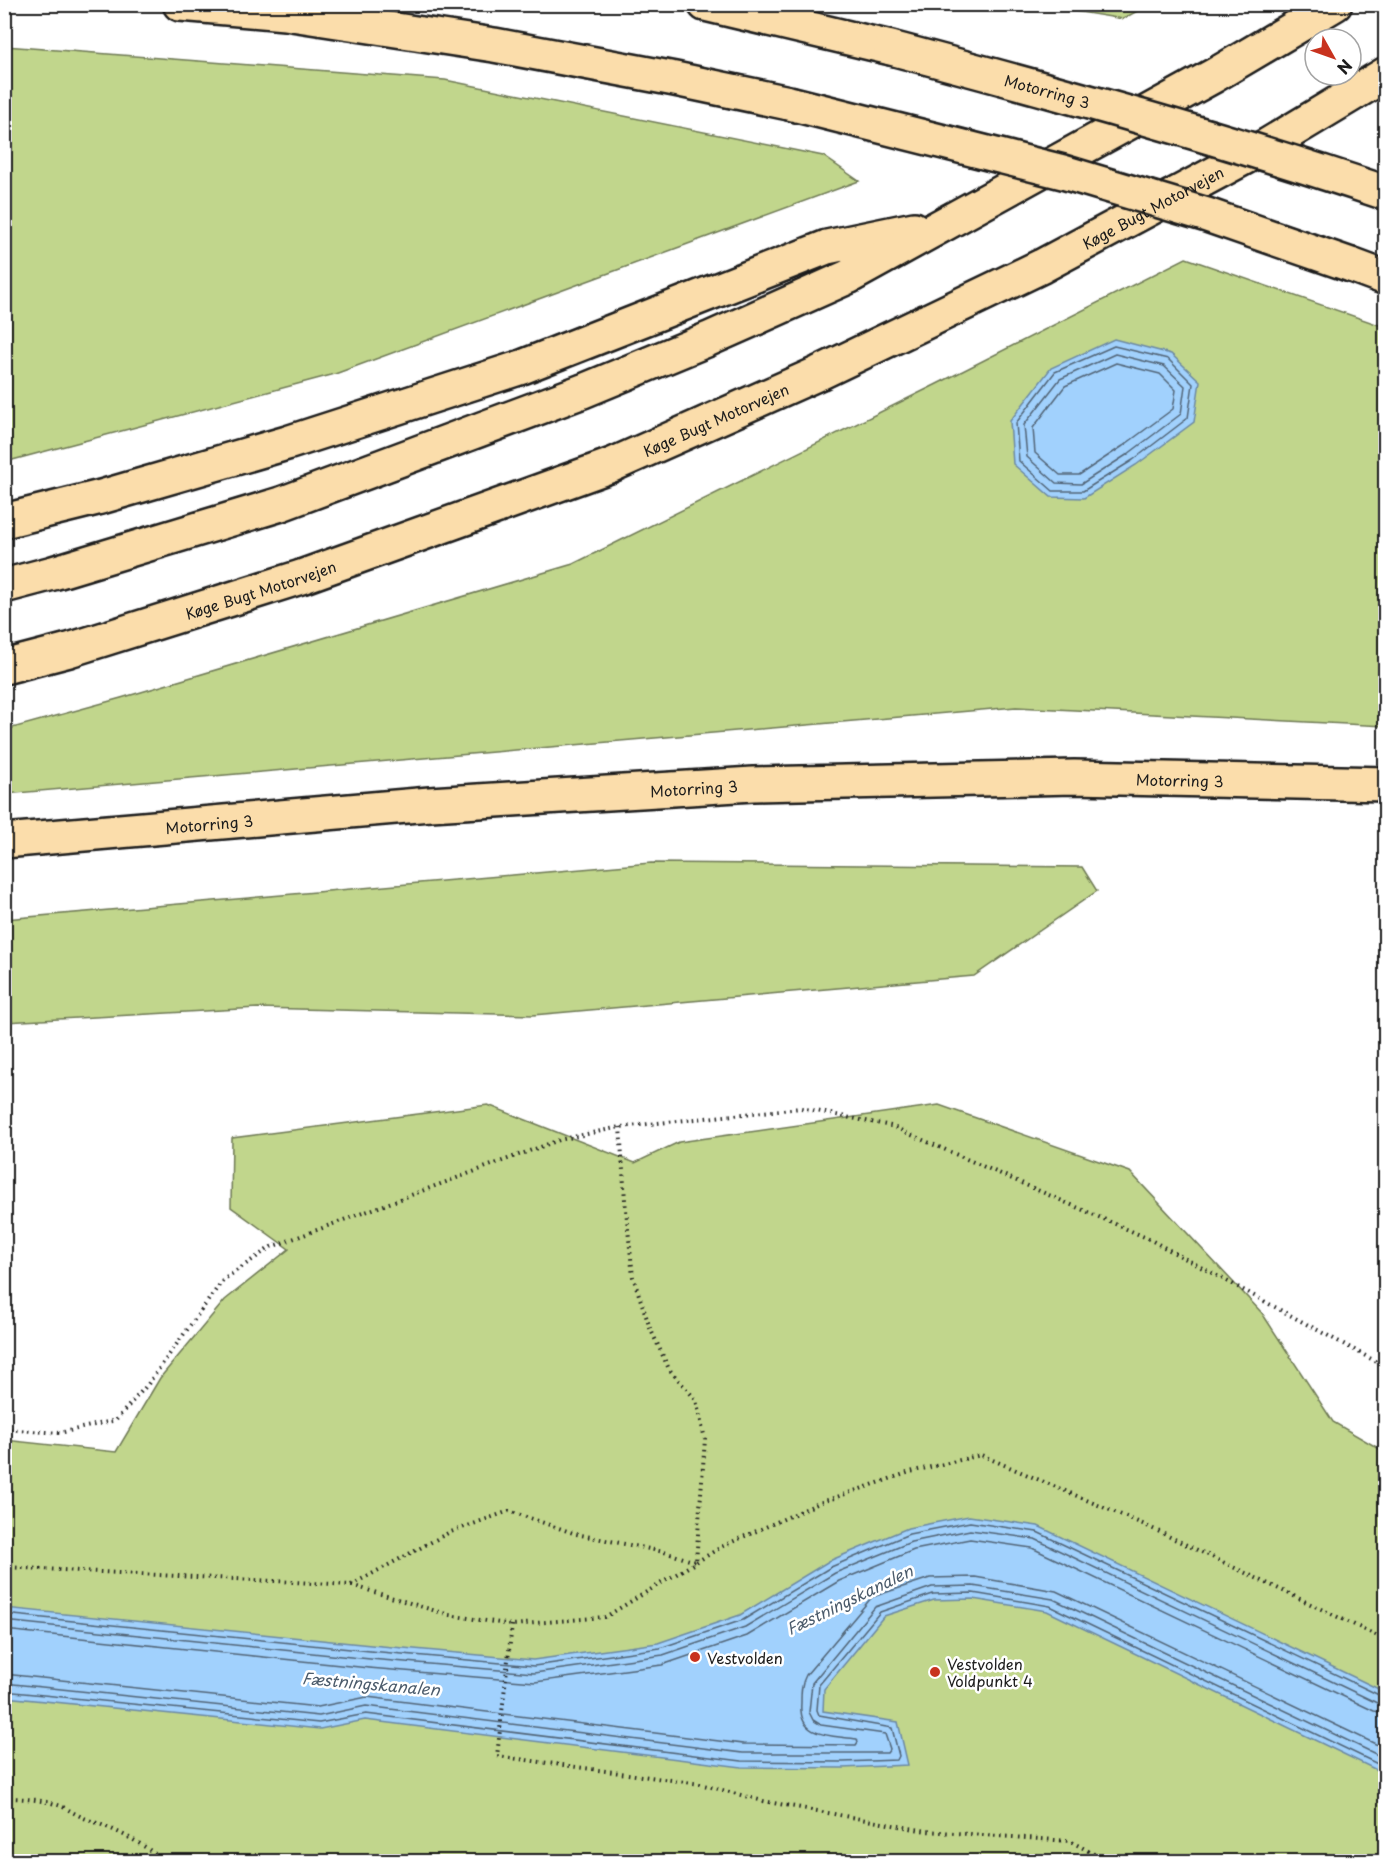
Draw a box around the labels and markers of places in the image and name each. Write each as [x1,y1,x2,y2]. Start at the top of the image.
place label: Vestvolden [707,1646,783,1669]
marker: Vestvolden [688,1650,702,1664]
place label: Vestvolden Voldpunkt 4 [947,1652,1033,1692]
marker: Vestvolden Voldpunkt 4 [928,1665,942,1679]

